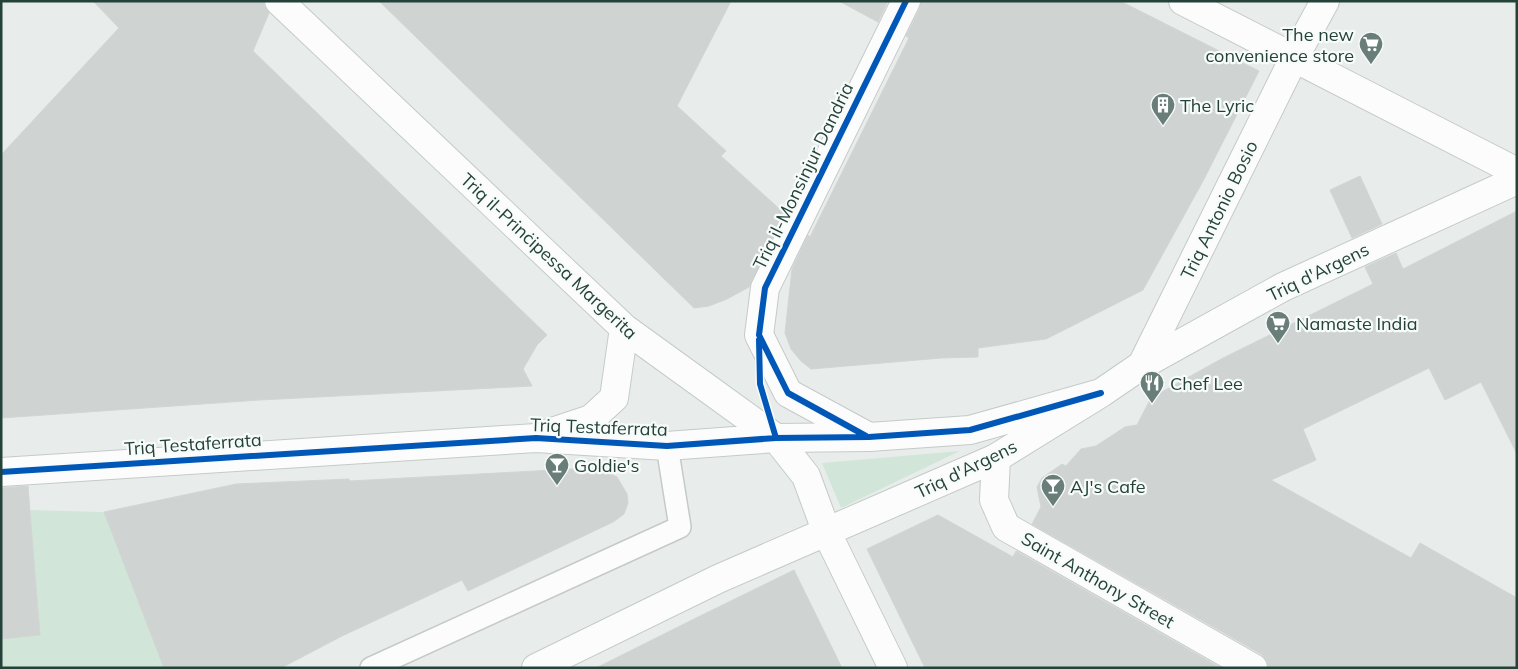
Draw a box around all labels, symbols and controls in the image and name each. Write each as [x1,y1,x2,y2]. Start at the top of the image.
place label: The new convenience store [1205,23,1354,67]
supermarket icon: The new convenience store [1358,31,1384,65]
street label: Triq il-Monsinjur Dandria [748,79,858,273]
building icon: The Lyric [1150,92,1176,126]
place label: The Lyric [1180,94,1254,117]
street label: Triq Antonio Bosio [1175,137,1263,283]
street label: Triq il-Prinċipessa Margerita [456,168,642,344]
street label: Triq d'Argens [1263,237,1373,307]
supermarket icon: Namaste India [1265,310,1291,344]
place label: Namaste India [1296,312,1417,335]
restaurant icon: Chef Lee [1139,370,1165,404]
place label: Chef Lee [1170,372,1243,395]
street label: Triq Testaferrata [530,413,668,441]
street label: Triq Testaferrata [124,428,262,460]
street label: Triq d'Argens [911,434,1021,504]
bar icon: Goldie's [544,452,570,486]
place label: Goldie's [574,454,640,477]
bar icon: AJ's Cafe [1040,473,1066,507]
place label: AJ's Cafe [1070,475,1146,498]
street label: Saint Anthony Street [1017,527,1179,633]

